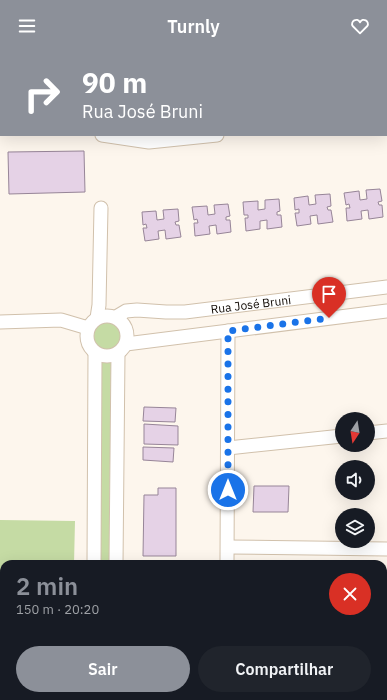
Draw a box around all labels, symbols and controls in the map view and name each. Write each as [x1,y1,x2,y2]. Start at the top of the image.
icon: menu [16,15,38,37]
text: Turnly [167,15,220,38]
icon: heart [349,15,371,37]
text: 90 m [82,64,147,101]
icon: right [16,68,68,120]
text: Rua José Bruni [82,100,203,123]
pin [312,277,346,318]
icon: arrive [318,283,340,305]
street label: Rua José Bruni [210,291,292,316]
north arrow [335,412,375,452]
map controls [335,412,375,548]
button: sound [335,460,375,500]
position arrow [207,469,249,511]
button: layers [335,508,375,548]
text: 2 min [16,570,78,602]
button: close [329,573,371,615]
text: 150 m · 20:20 [16,601,99,618]
button: Sair [16,646,190,692]
button: Compartilhar [198,646,371,692]

